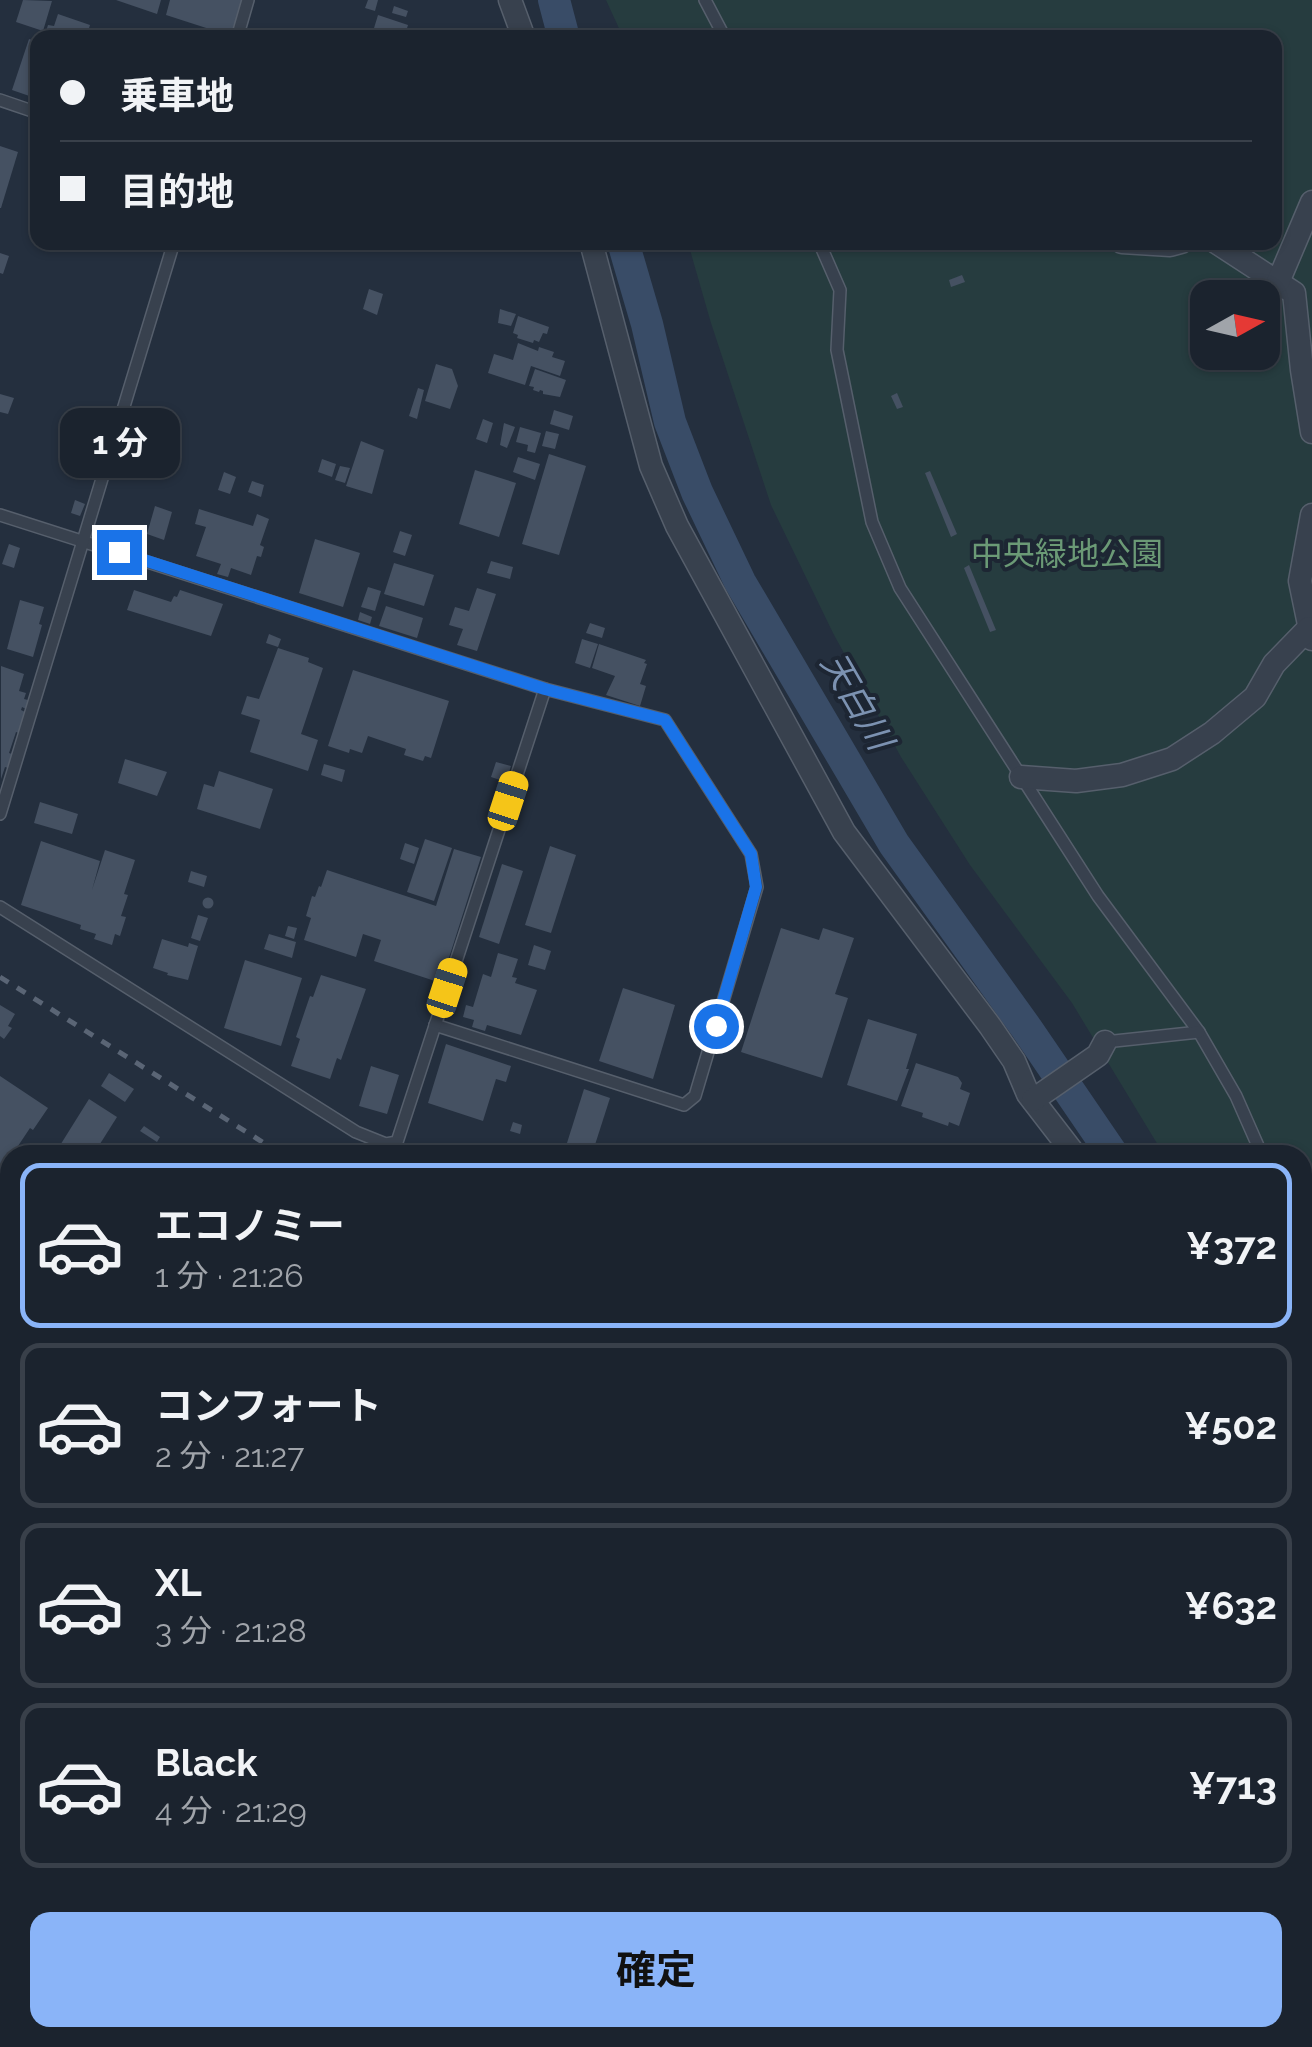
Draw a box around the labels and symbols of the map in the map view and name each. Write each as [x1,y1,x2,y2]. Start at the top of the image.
north arrow [1190,280,1280,370]
callout: 1 分 [59,407,179,477]
route end [97,530,142,575]
park label: 中央緑地公園 [971,535,1163,572]
water label: 天白川 [813,645,903,760]
car [484,768,532,834]
car [423,955,471,1021]
route start [694,1004,739,1049]

